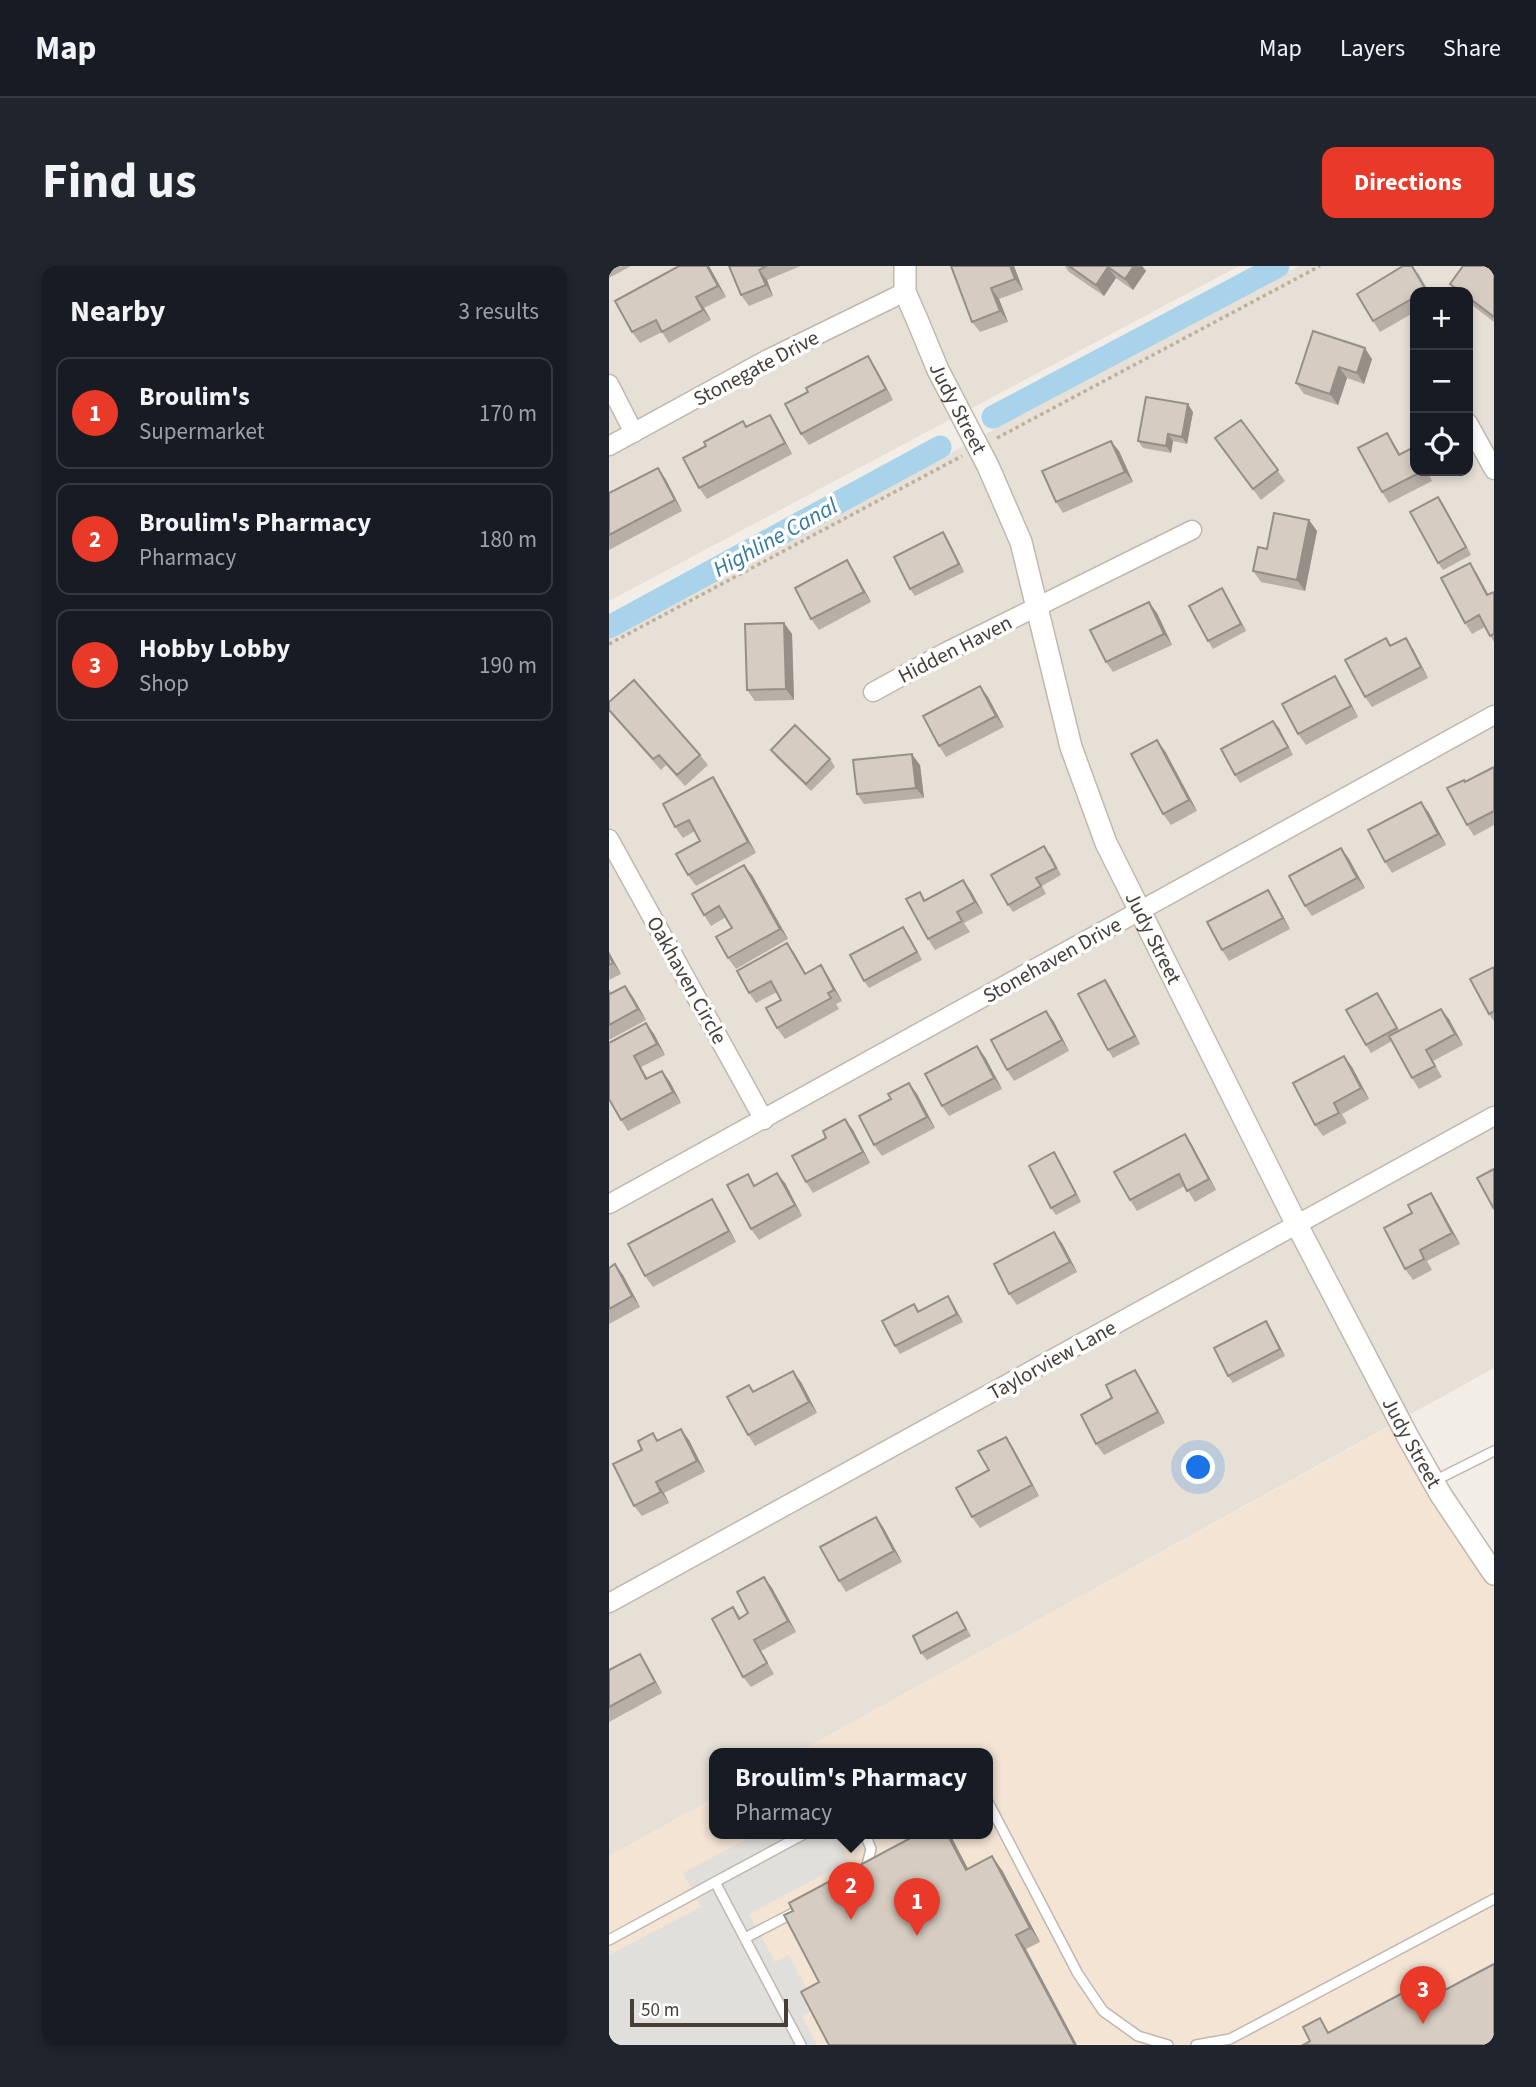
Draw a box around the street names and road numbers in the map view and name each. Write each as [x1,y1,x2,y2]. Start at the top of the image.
street label: Stonegate Drive [688,322,824,414]
street label: Judy Street [922,358,994,460]
street label: Hidden Haven [893,607,1017,691]
street label: Judy Street [1118,886,1189,989]
street label: Oakhaven Circle [639,910,735,1050]
street label: Stonehaven Drive [977,910,1127,1010]
street label: Taylorview Lane [983,1312,1121,1408]
street label: Judy Street [1375,1392,1449,1494]

